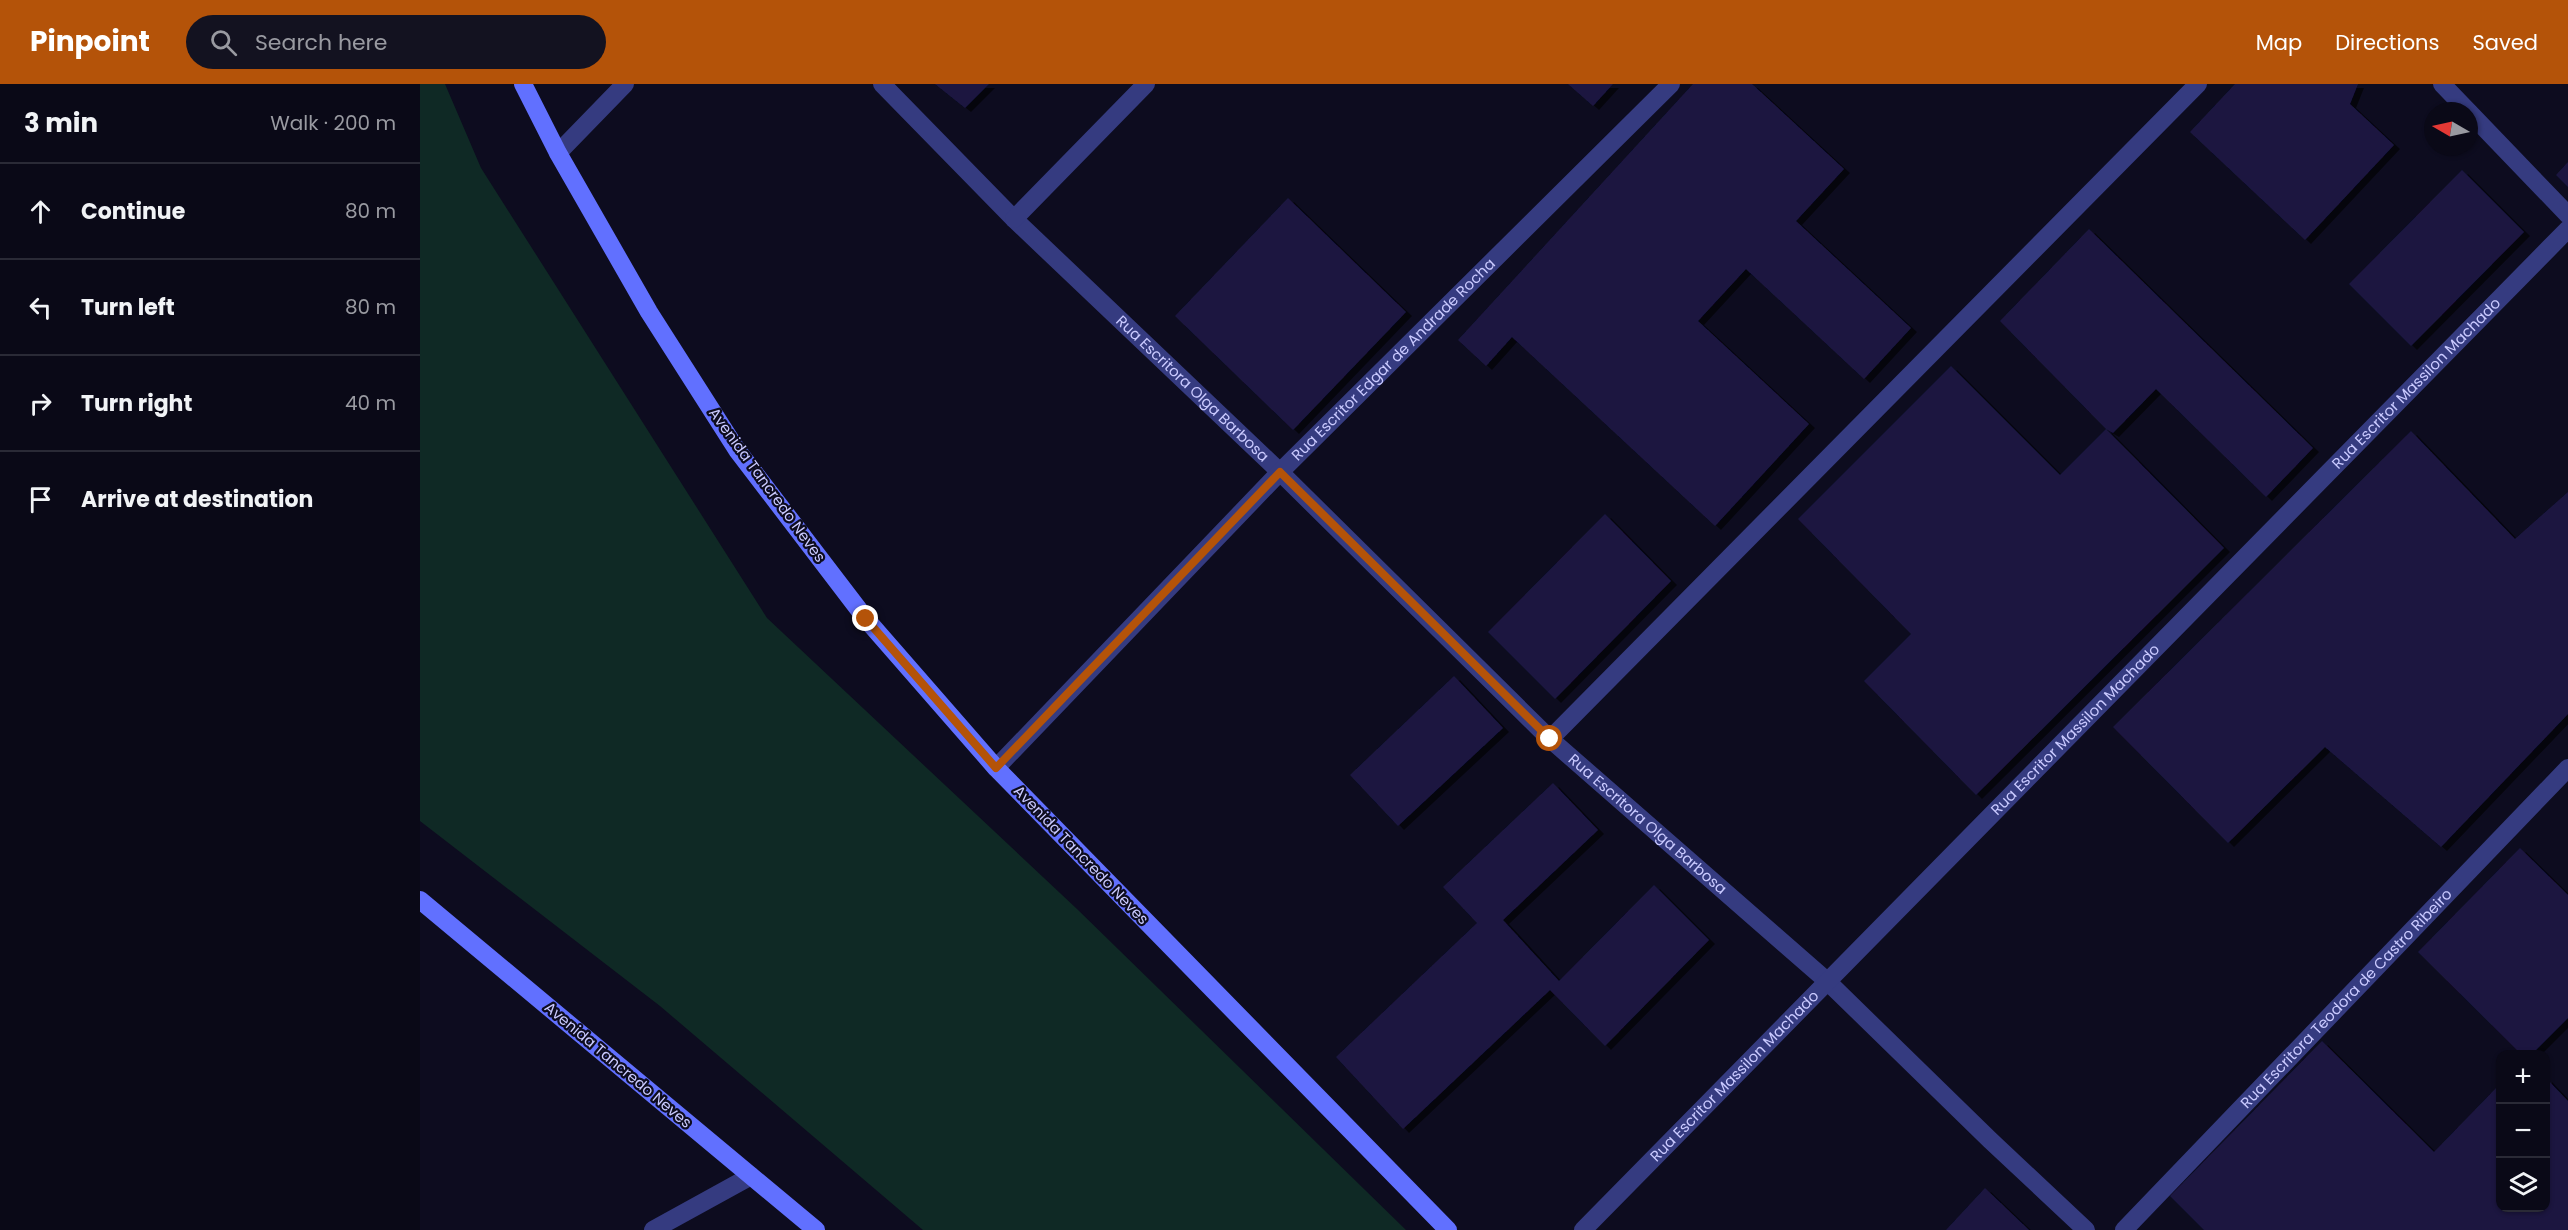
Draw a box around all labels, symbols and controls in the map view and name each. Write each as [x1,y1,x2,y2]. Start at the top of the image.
search box [186,15,606,69]
text: Pinpoint [30,22,150,61]
icon: search [207,26,240,59]
text: Search here [255,27,387,58]
text: Map [2256,28,2302,57]
text: Directions [2335,28,2439,57]
text: Saved [2472,28,2538,57]
north arrow [2424,102,2478,156]
text: 3 min [24,105,98,141]
text: Walk · 200 m [270,109,396,137]
icon: ahead [24,195,57,228]
text: Continue [81,196,185,227]
text: 80 m [345,197,396,225]
street label: Rua Escritor Edgar de Andrade Rocha [1286,253,1500,465]
icon: left [24,291,57,324]
text: Turn left [81,292,175,323]
text: 80 m [345,293,396,321]
street label: Rua Escritor Massilon Machado [2327,293,2505,473]
street label: Rua Escritora Olga Barbosa [1112,310,1274,466]
icon: right [24,387,57,420]
text: Turn right [81,388,192,419]
text: 40 m [345,389,396,417]
street label: Avenida Tancredo Neves [704,403,831,566]
icon: arrive [24,483,57,516]
text: Arrive at destination [81,484,313,515]
route end [852,605,878,631]
street label: Rua Escritor Massilon Machado [1986,639,2164,820]
route start [1536,725,1562,751]
street label: Rua Escritora Olga Barbosa [1564,749,1732,899]
street label: Avenida Tancredo Neves [1009,780,1154,929]
street label: Rua Escritora Teodora de Castro Ribeiro [2236,884,2457,1113]
street label: Rua Escritor Massilon Machado [1645,985,1823,1166]
street label: Avenida Tancredo Neves [540,997,697,1133]
map controls [2496,1050,2550,1212]
button: + [2496,1050,2550,1104]
button: − [2496,1104,2550,1158]
button: layers [2496,1158,2550,1212]

